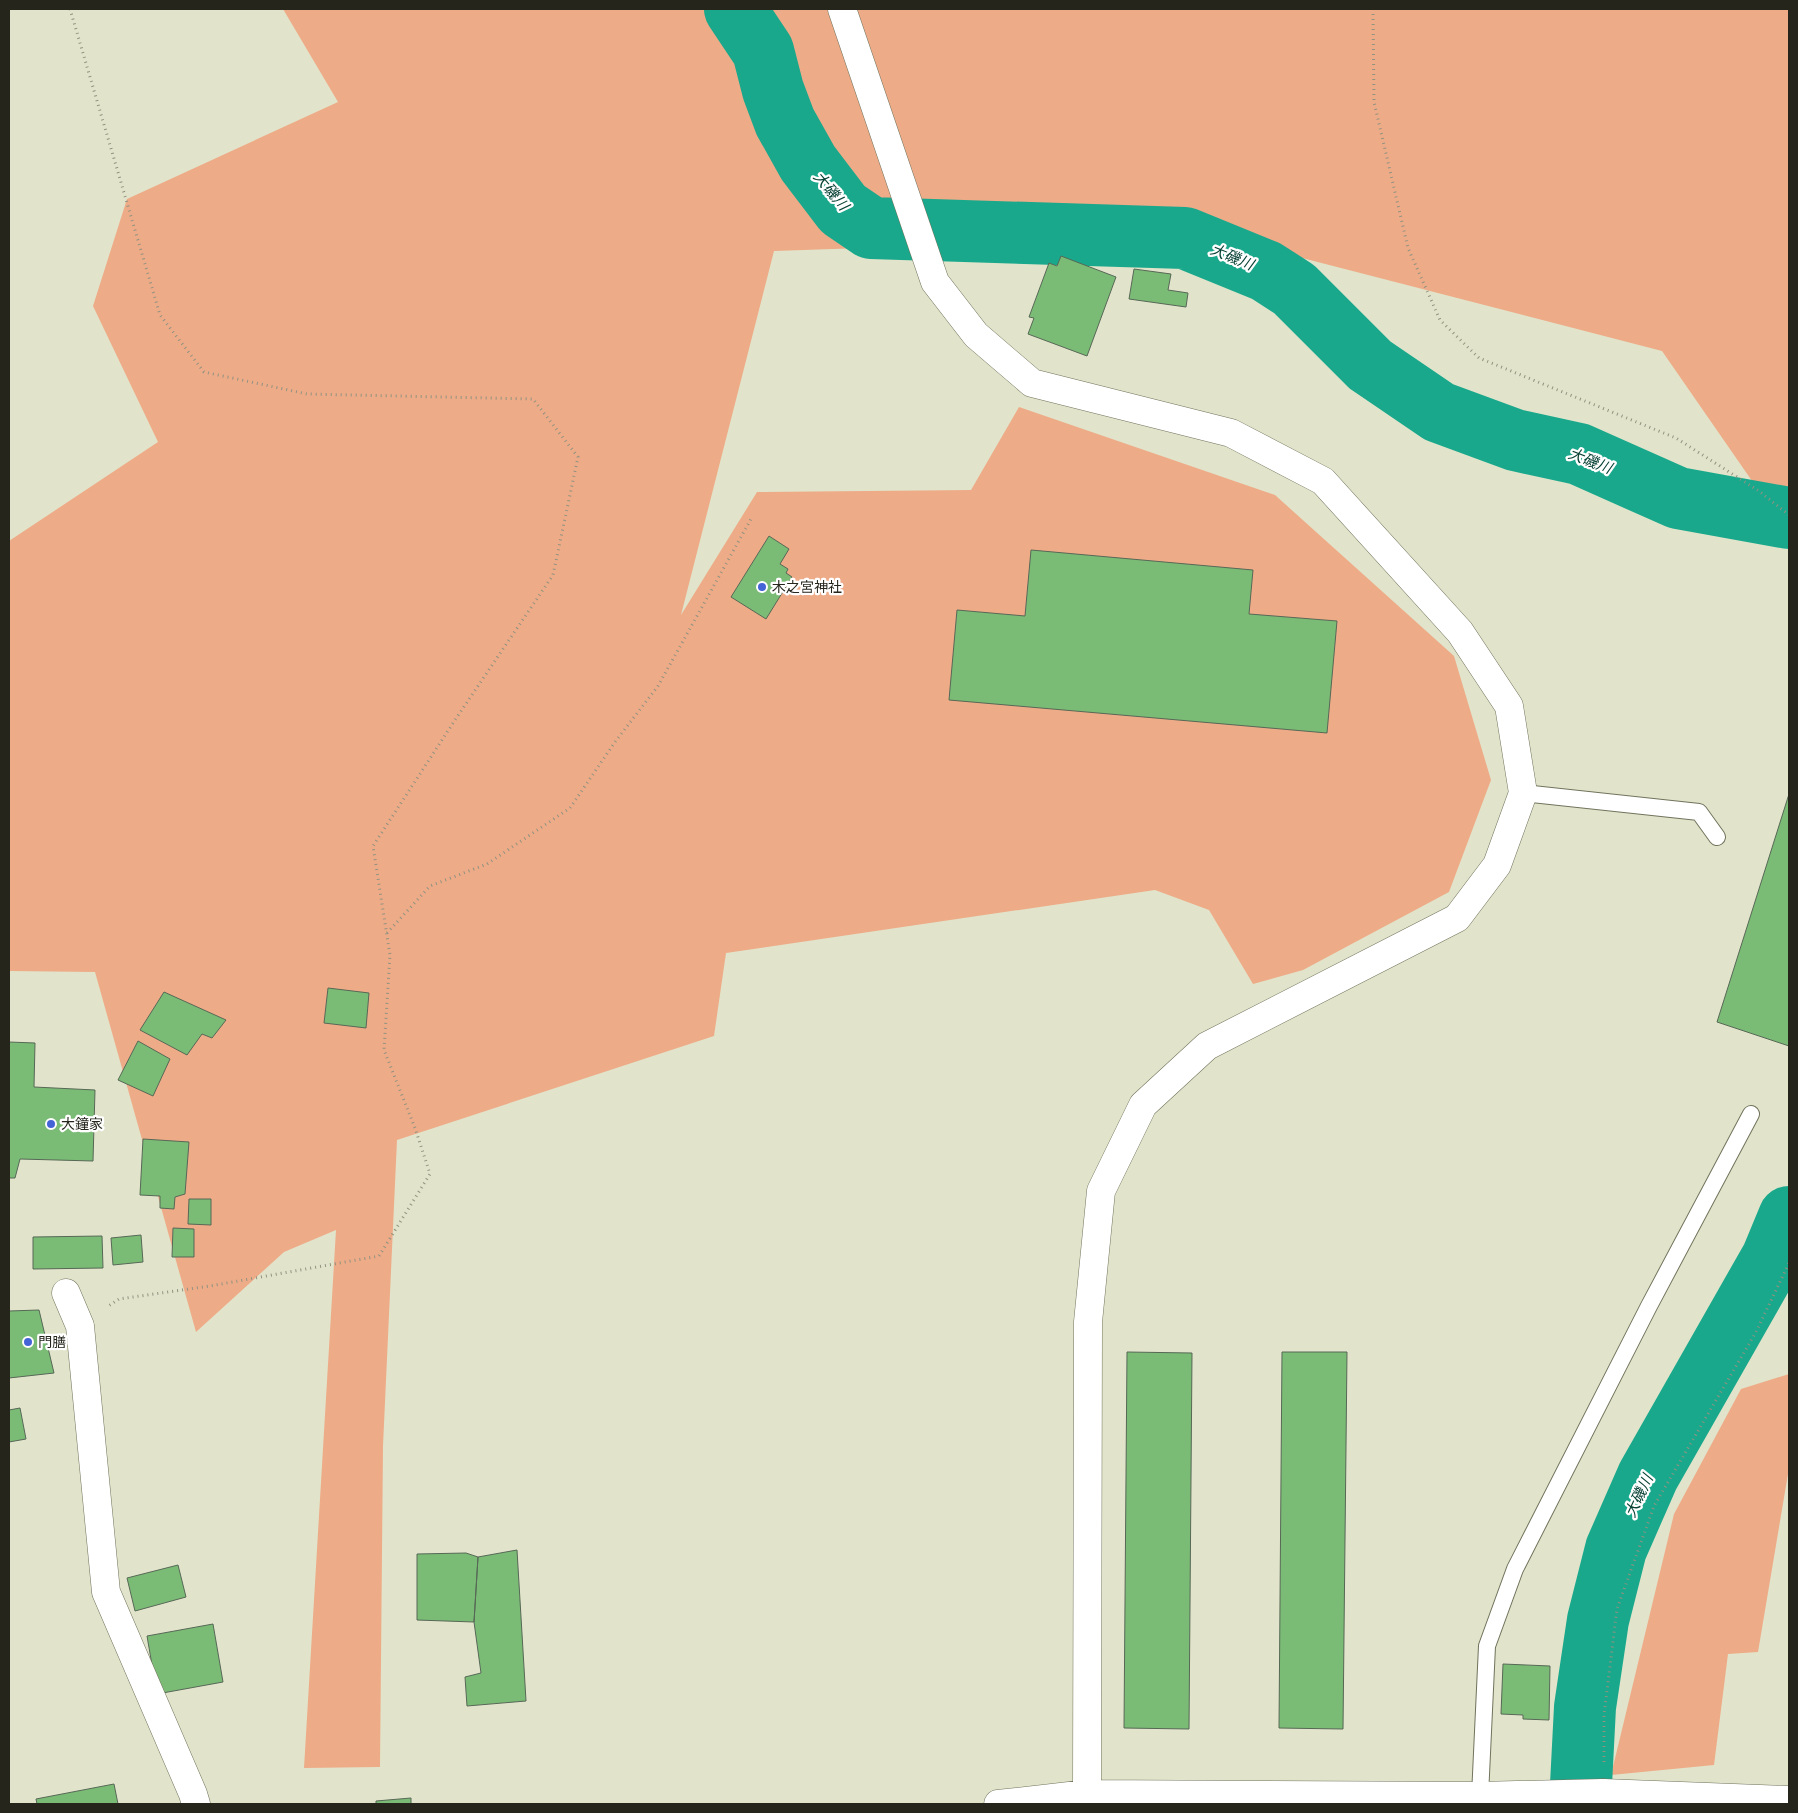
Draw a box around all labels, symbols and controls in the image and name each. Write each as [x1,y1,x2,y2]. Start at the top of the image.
water label: 大磯川 [810,168,854,216]
water label: 大磯川 [1208,240,1258,275]
water label: 大磯川 [1566,445,1616,478]
place label: 木之宮神社 [772,579,842,596]
marker: 木之宮神社 [756,581,768,593]
place label: 大鐘家 [61,1116,103,1133]
marker: 大鐘家 [45,1118,57,1130]
place label: 門膳 [38,1334,66,1351]
marker: 門膳 [22,1336,34,1348]
water label: 大磯川 [1621,1470,1658,1520]

